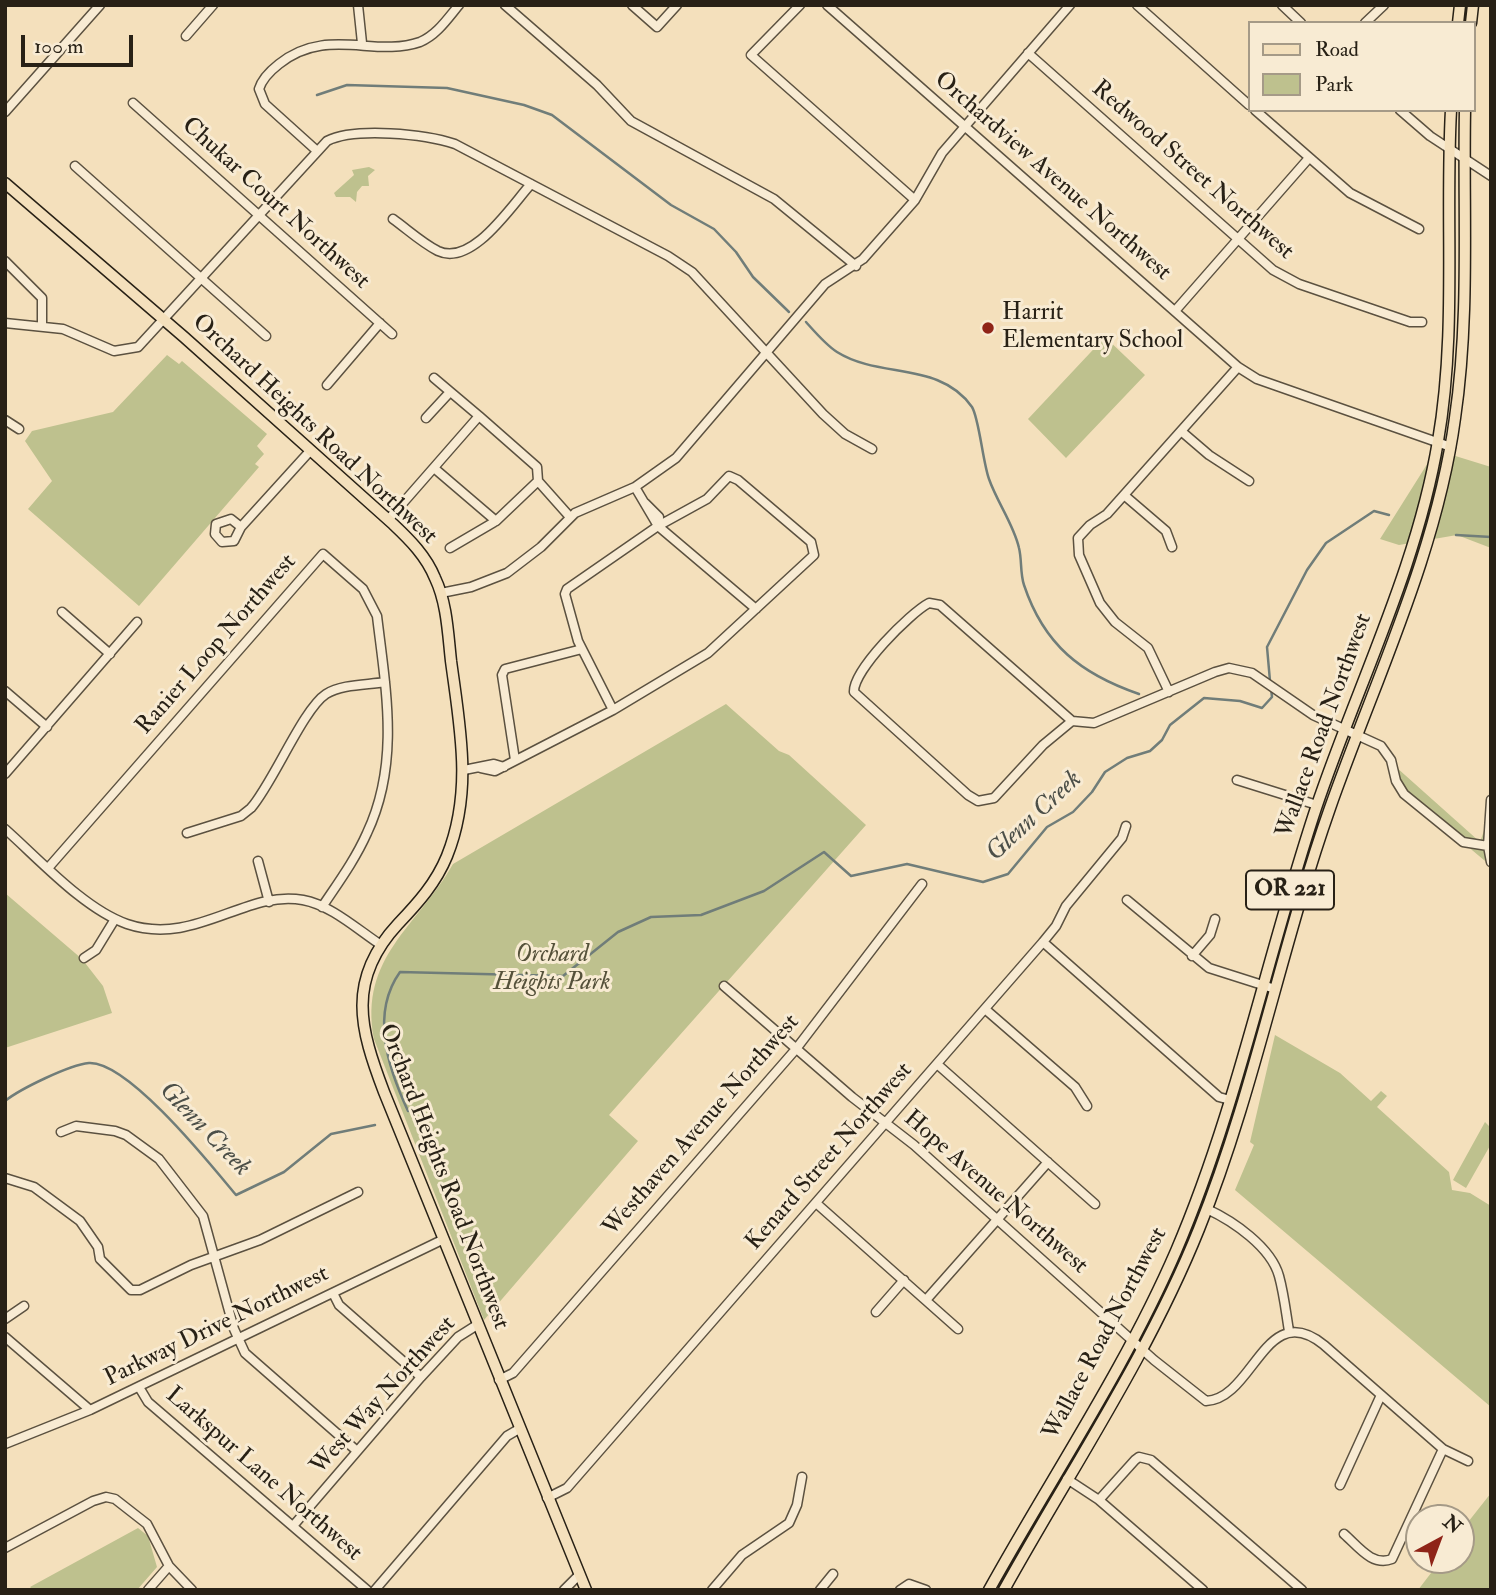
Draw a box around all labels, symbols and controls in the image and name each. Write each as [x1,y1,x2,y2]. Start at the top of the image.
scale bar [24,21,136,65]
legend [1248,21,1475,112]
text: 100 m [34,33,84,60]
text: Road [1315,36,1359,63]
street label: Orchardview Avenue Northwest [928,66,1176,288]
text: Park [1315,71,1353,98]
street label: Redwood Street Northwest [1085,75,1299,267]
street label: Chukar Court Northwest [175,112,375,296]
place label: Harrit Elementary School [1002,300,1183,356]
street label: Orchard Heights Road Northwest [185,309,443,551]
marker: Harrit Elementary School [980,320,996,336]
street label: Ranier Loop Northwest [131,549,303,741]
street label: Wallace Road Northwest [1271,610,1379,842]
water label: Glenn Creek [981,765,1089,869]
road number: OR 221 [1246,870,1334,909]
park label: Orchard Heights Park [493,942,611,998]
street label: Westhaven Avenue Northwest [598,1009,806,1243]
street label: Orchard Heights Road Northwest [371,1020,515,1334]
street label: Kenard Street Northwest [741,1057,919,1257]
water label: Glenn Creek [151,1076,257,1184]
street label: Hope Avenue Northwest [897,1105,1093,1281]
street label: Wallace Road Northwest [1038,1223,1174,1445]
street label: Parkway Drive Northwest [100,1260,334,1394]
street label: West Way Northwest [305,1311,463,1481]
street label: Larkspur Lane Northwest [159,1382,367,1568]
north arrow [1405,1504,1475,1574]
text: N [1438,1510,1467,1539]

